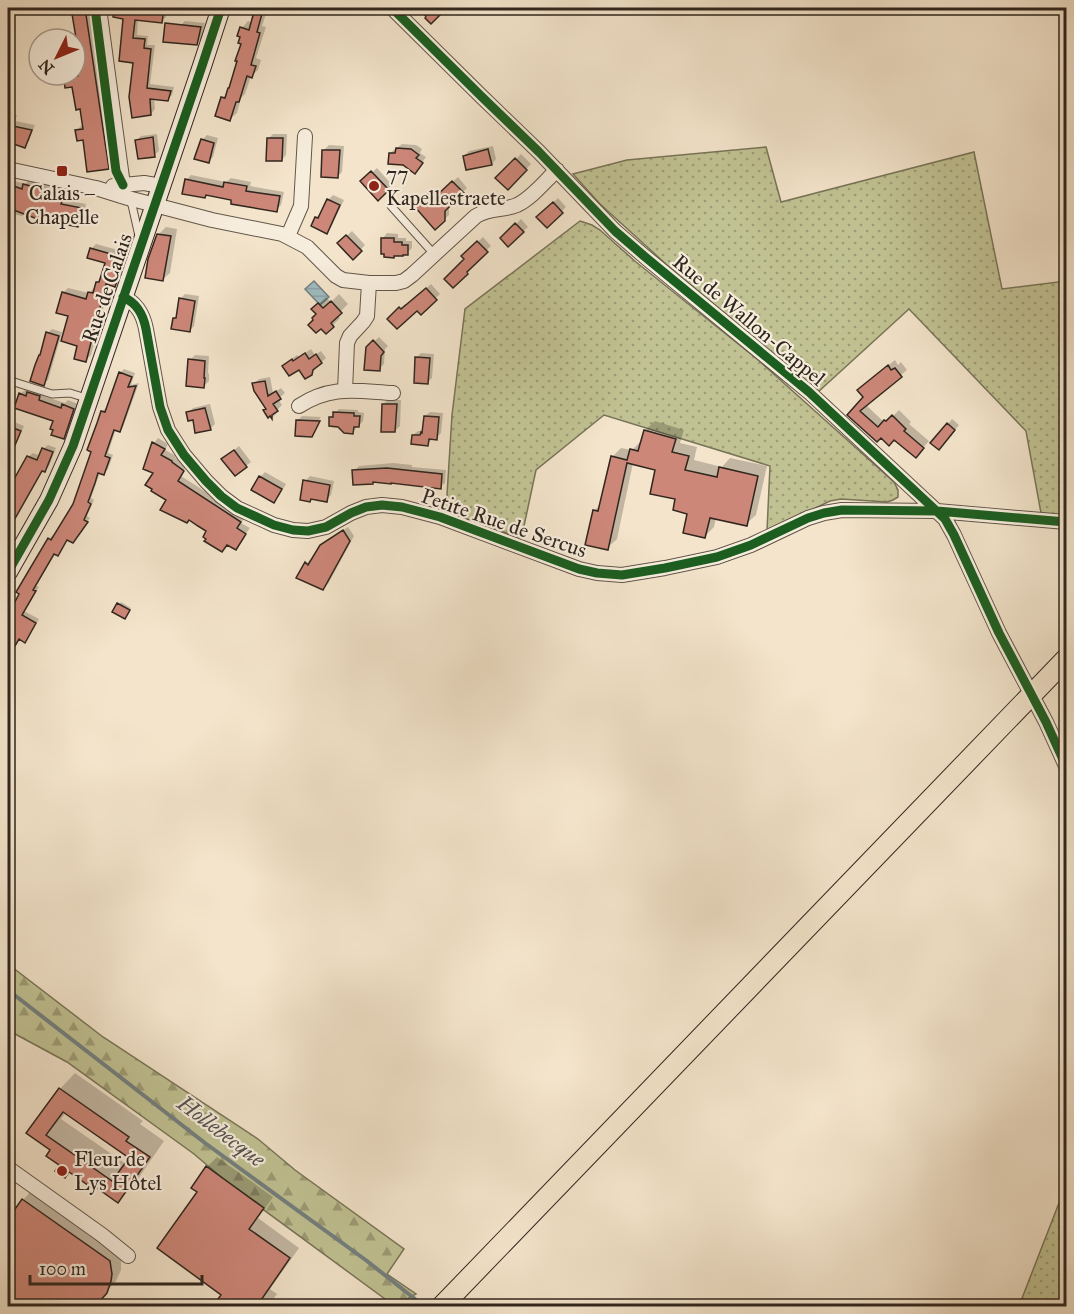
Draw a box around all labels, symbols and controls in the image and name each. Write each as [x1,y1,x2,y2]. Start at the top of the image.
north arrow [27,27,87,87]
text: N [35,55,58,78]
place label: 77 Kapellestraete [386,161,506,211]
marker: Calais – Chapelle [55,164,69,178]
marker: 77 Kapellestraete [367,179,381,193]
place label: Calais – Chapelle [25,180,99,230]
street label: Rue de Calais [76,230,138,346]
street label: Rue de Wallon-Cappel [667,249,831,392]
street label: Petite Rue de Sercus [418,483,590,563]
water label: Hollebecque [171,1089,271,1173]
place label: Fleur de Lys Hôtel [74,1146,162,1196]
marker: Fleur de Lys Hôtel [55,1164,69,1178]
scale bar [30,1248,202,1286]
text: 100 m [39,1258,86,1280]

